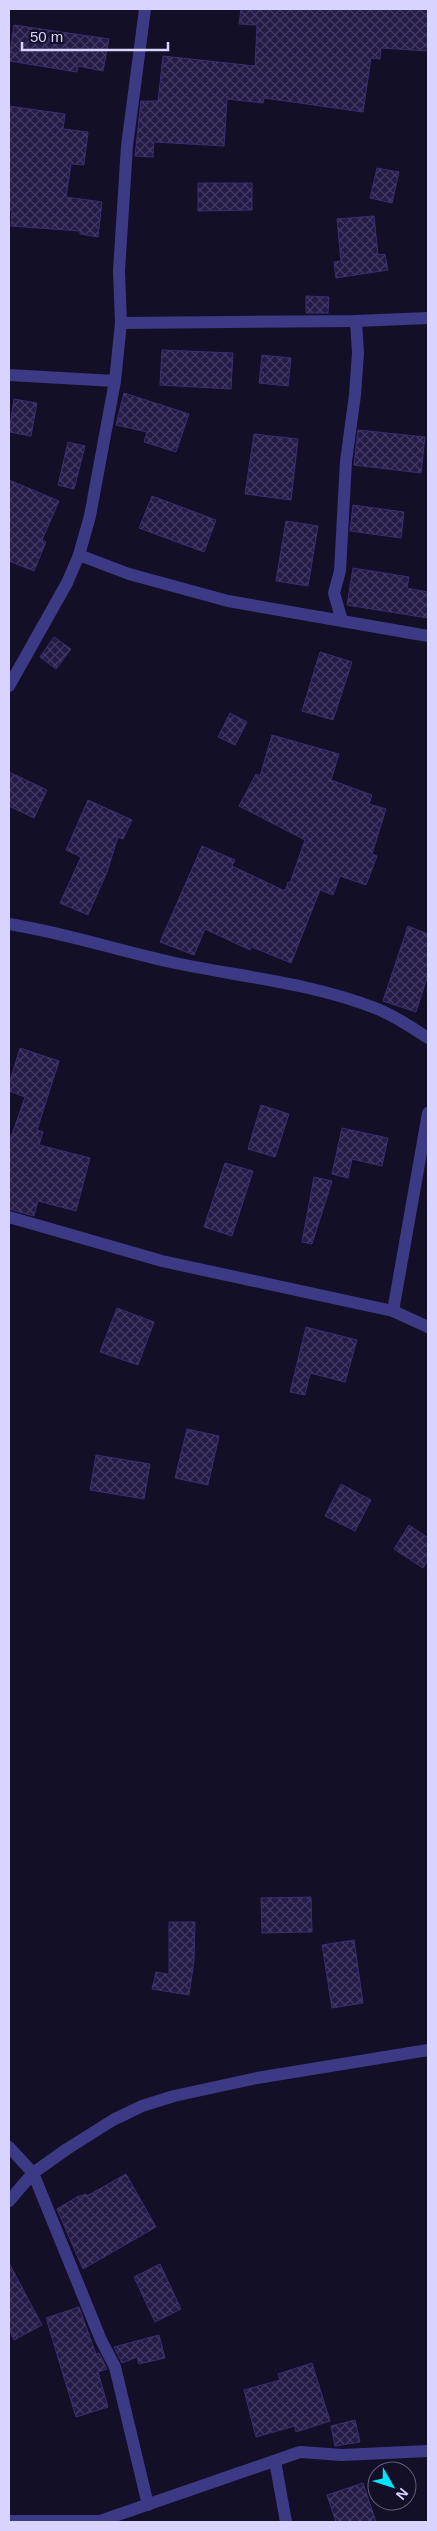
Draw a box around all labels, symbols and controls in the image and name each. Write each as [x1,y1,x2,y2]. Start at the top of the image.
scale bar [22,20,169,52]
text: 50 m [30,28,63,45]
north arrow [367,2461,417,2511]
text: N [393,2485,412,2503]

